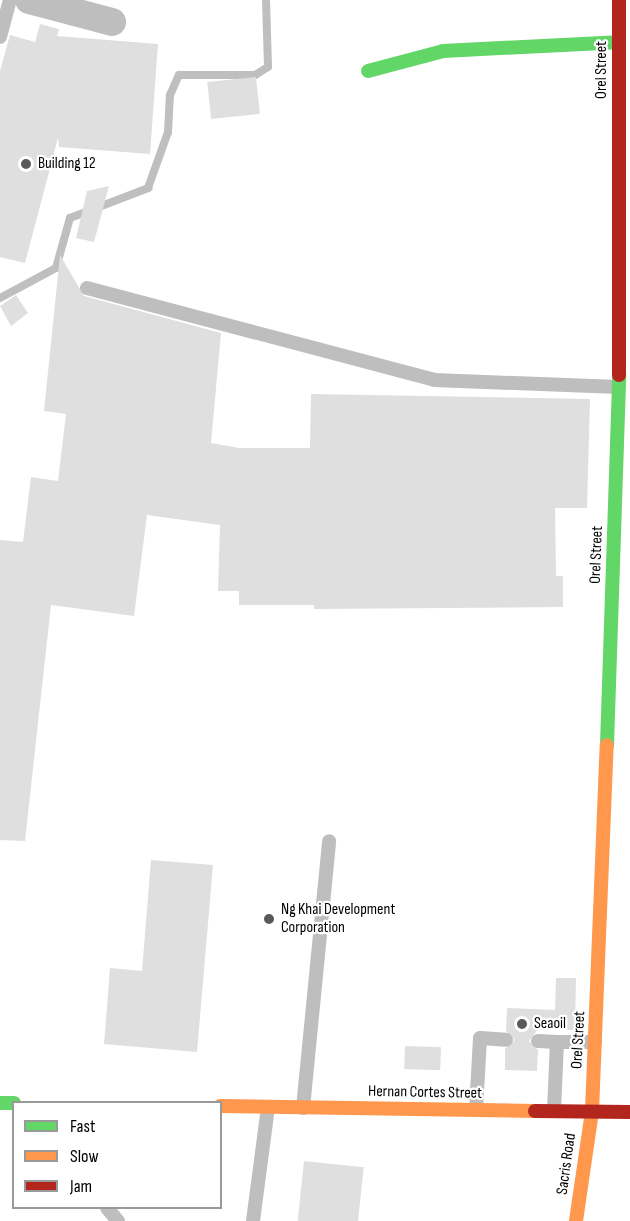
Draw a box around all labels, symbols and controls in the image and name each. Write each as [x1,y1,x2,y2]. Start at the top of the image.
street label: Orel Street [592,41,612,99]
place label: Building 12 [38,154,96,174]
marker: Building 12 [19,157,33,171]
street label: Orel Street [586,526,608,584]
place label: Ng Khai Development Corporation [281,900,395,938]
marker: Ng Khai Development Corporation [262,912,276,926]
street label: Orel Street [568,1011,590,1069]
place label: Seaoil [534,1014,566,1034]
marker: Seaoil [515,1017,529,1031]
street label: Hernan Cortes Street [368,1082,482,1104]
legend [12,1101,222,1209]
text: Fast [70,1116,95,1137]
street label: Sacris Road [553,1132,581,1196]
text: Slow [70,1146,99,1167]
text: Jam [70,1176,92,1197]

